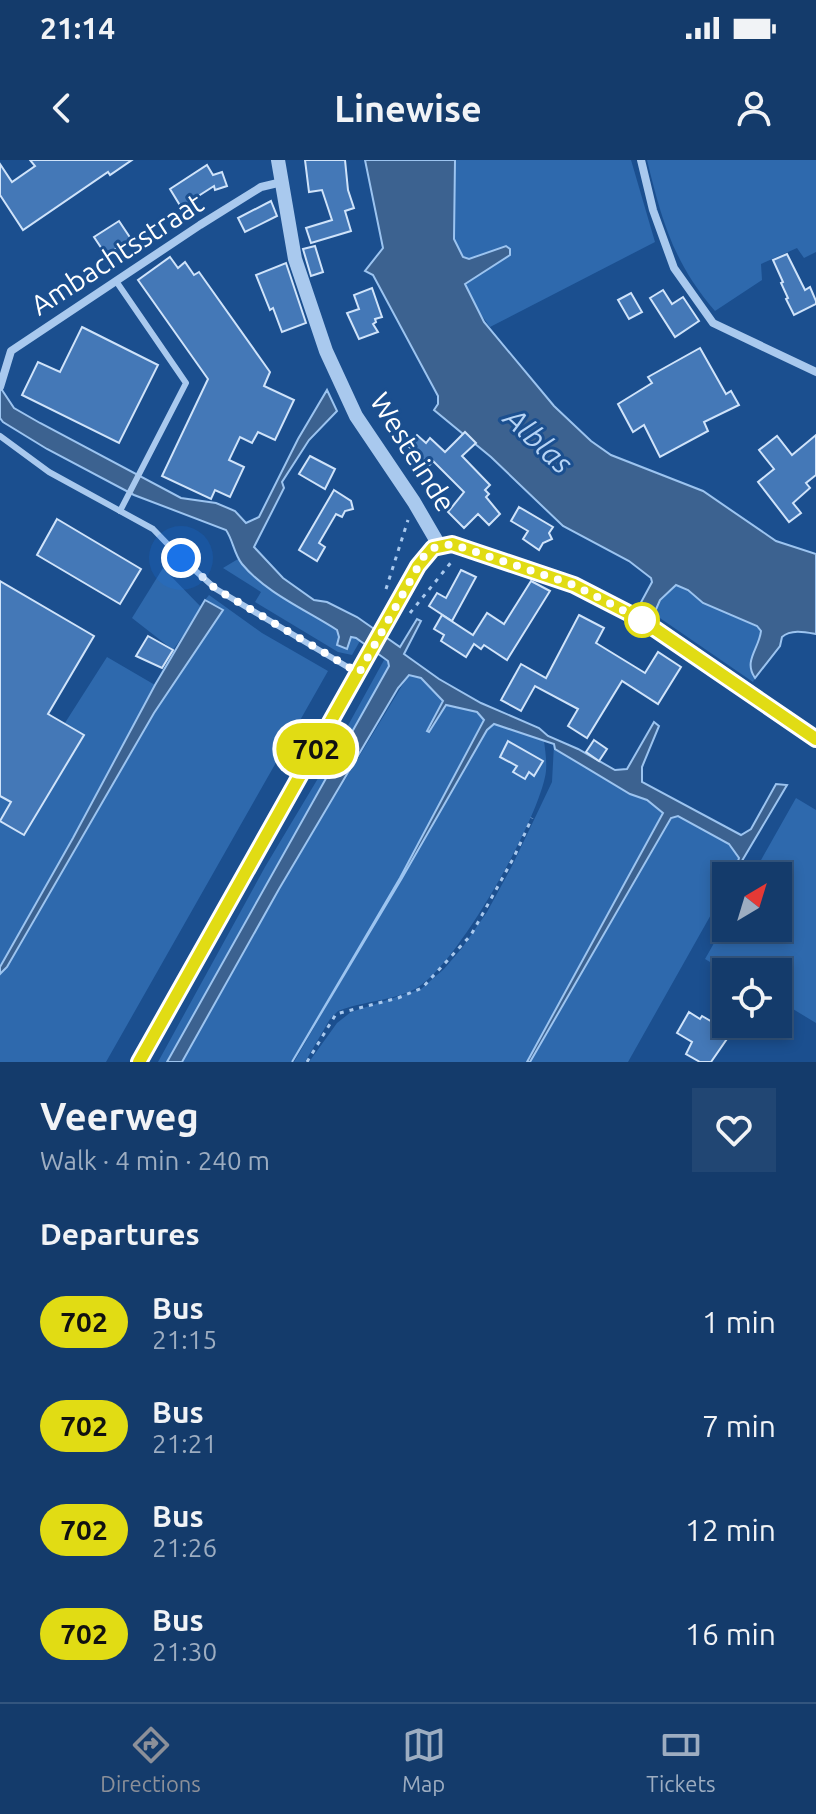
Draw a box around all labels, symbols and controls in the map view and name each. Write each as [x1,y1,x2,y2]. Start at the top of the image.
text: 21:14 [40,11,115,45]
icon: back [40,86,84,130]
icon: person [732,86,776,130]
text: Linewise [334,88,482,129]
street label: Ambachtsstraat [25,186,209,321]
street label: Westeinde [365,387,462,517]
water label: Alblas [496,399,580,480]
your location [161,538,201,578]
unlabelled marker [625,603,659,637]
line badge: 702 [270,723,362,775]
text: 702 [292,733,340,764]
north arrow [712,862,792,942]
map controls [712,862,792,1038]
button: locate [712,958,792,1038]
button: heart [692,1088,776,1172]
text: Veerweg [40,1095,199,1137]
text: Walk · 4 min · 240 m [40,1146,270,1175]
text: Departures [40,1217,200,1251]
text: Bus [152,1291,204,1325]
text: 1 min [702,1305,776,1339]
text: 702 [60,1306,108,1337]
text: 21:15 [152,1325,217,1354]
text: Bus [152,1395,204,1429]
text: 7 min [702,1409,776,1443]
text: 702 [60,1410,108,1441]
text: 21:21 [152,1429,217,1458]
text: Bus [152,1499,204,1533]
text: 12 min [685,1513,776,1547]
text: 702 [60,1514,108,1545]
text: 21:26 [152,1533,217,1562]
text: Bus [152,1603,204,1637]
text: 16 min [685,1617,776,1651]
text: 702 [60,1618,108,1649]
text: 21:30 [152,1637,217,1666]
tab: Directions [100,1723,201,1796]
tab: Map [402,1723,446,1796]
tab: Tickets [646,1723,716,1796]

